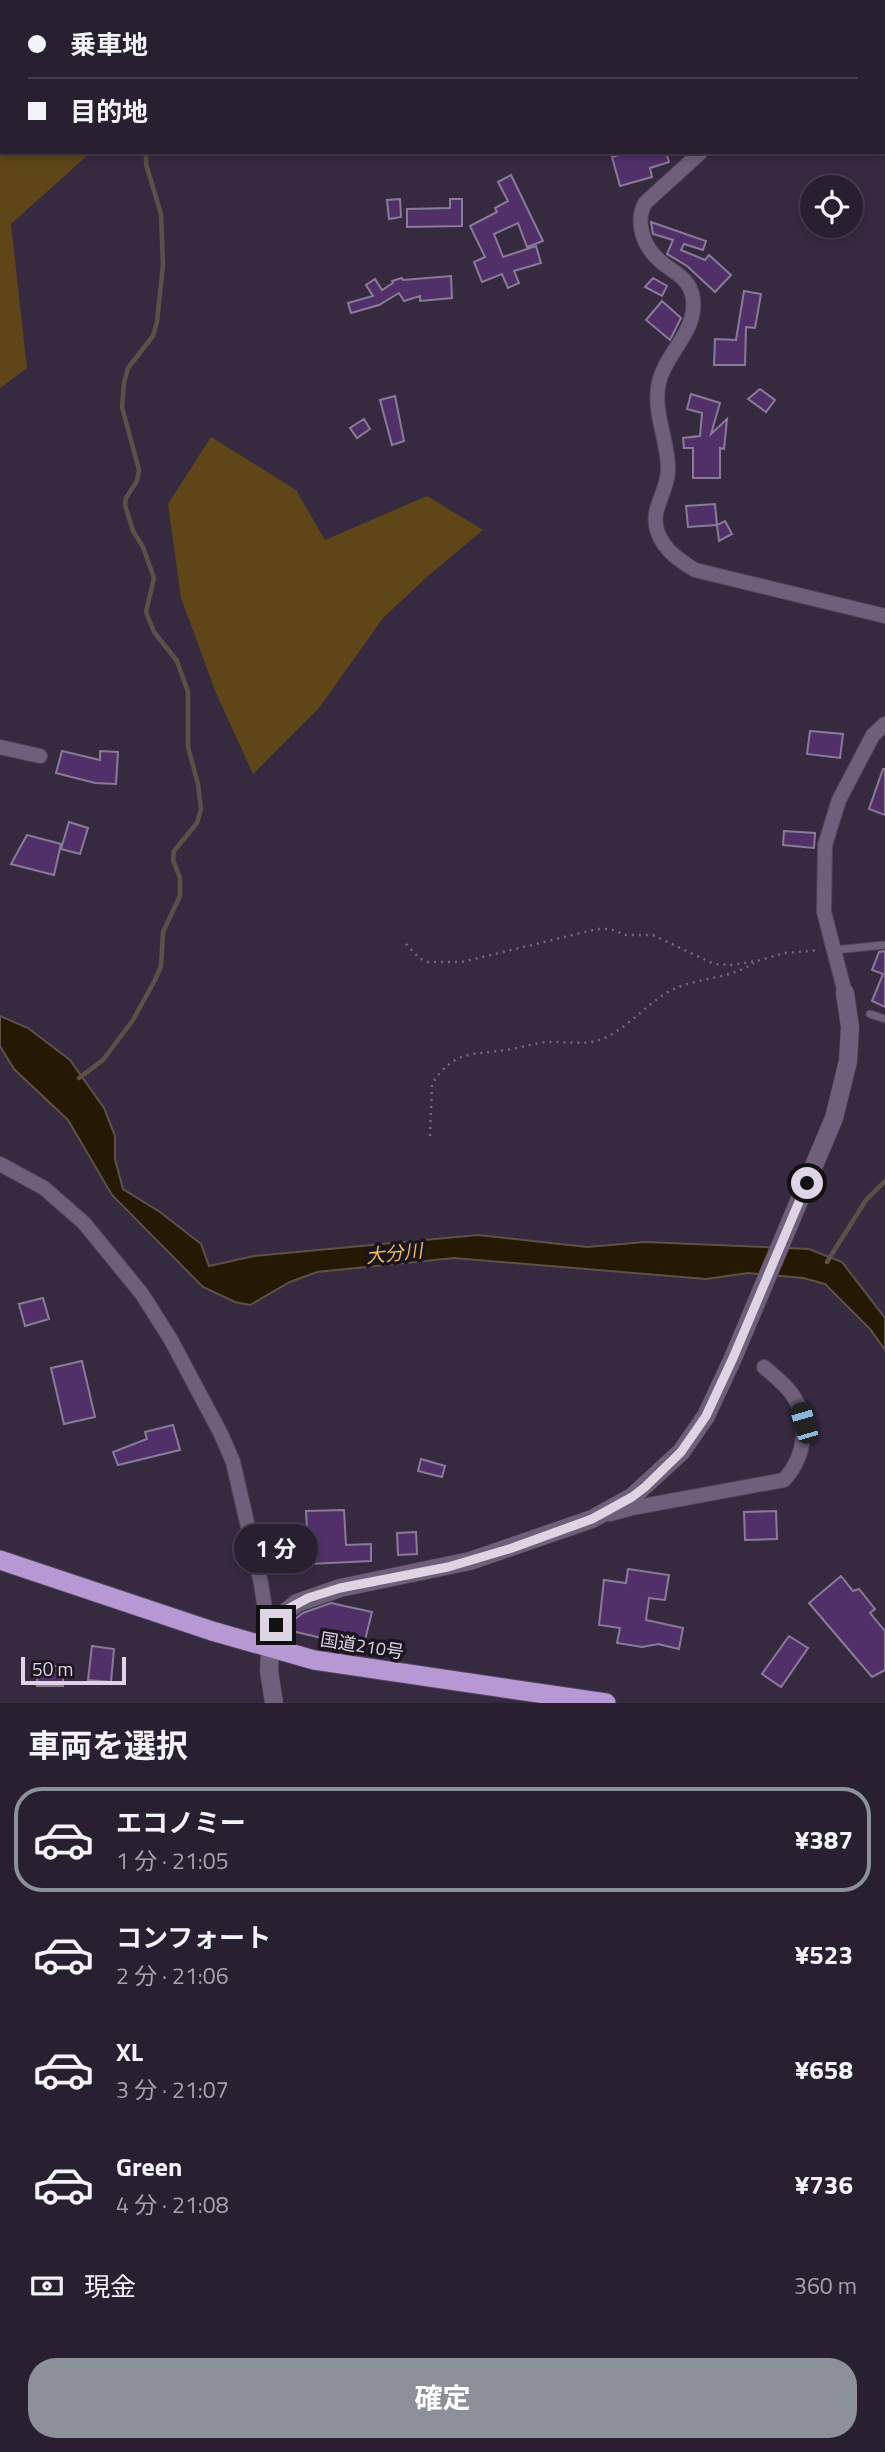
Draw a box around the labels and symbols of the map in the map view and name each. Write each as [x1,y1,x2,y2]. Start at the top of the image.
route start [791,1167,823,1199]
water label: 大分川 [364,1235,426,1270]
car [789,1400,820,1446]
callout: 1 分 [234,1524,318,1572]
route end [260,1609,292,1641]
street label: 国道210号 [318,1626,406,1665]
scale bar [21,1654,126,1686]

